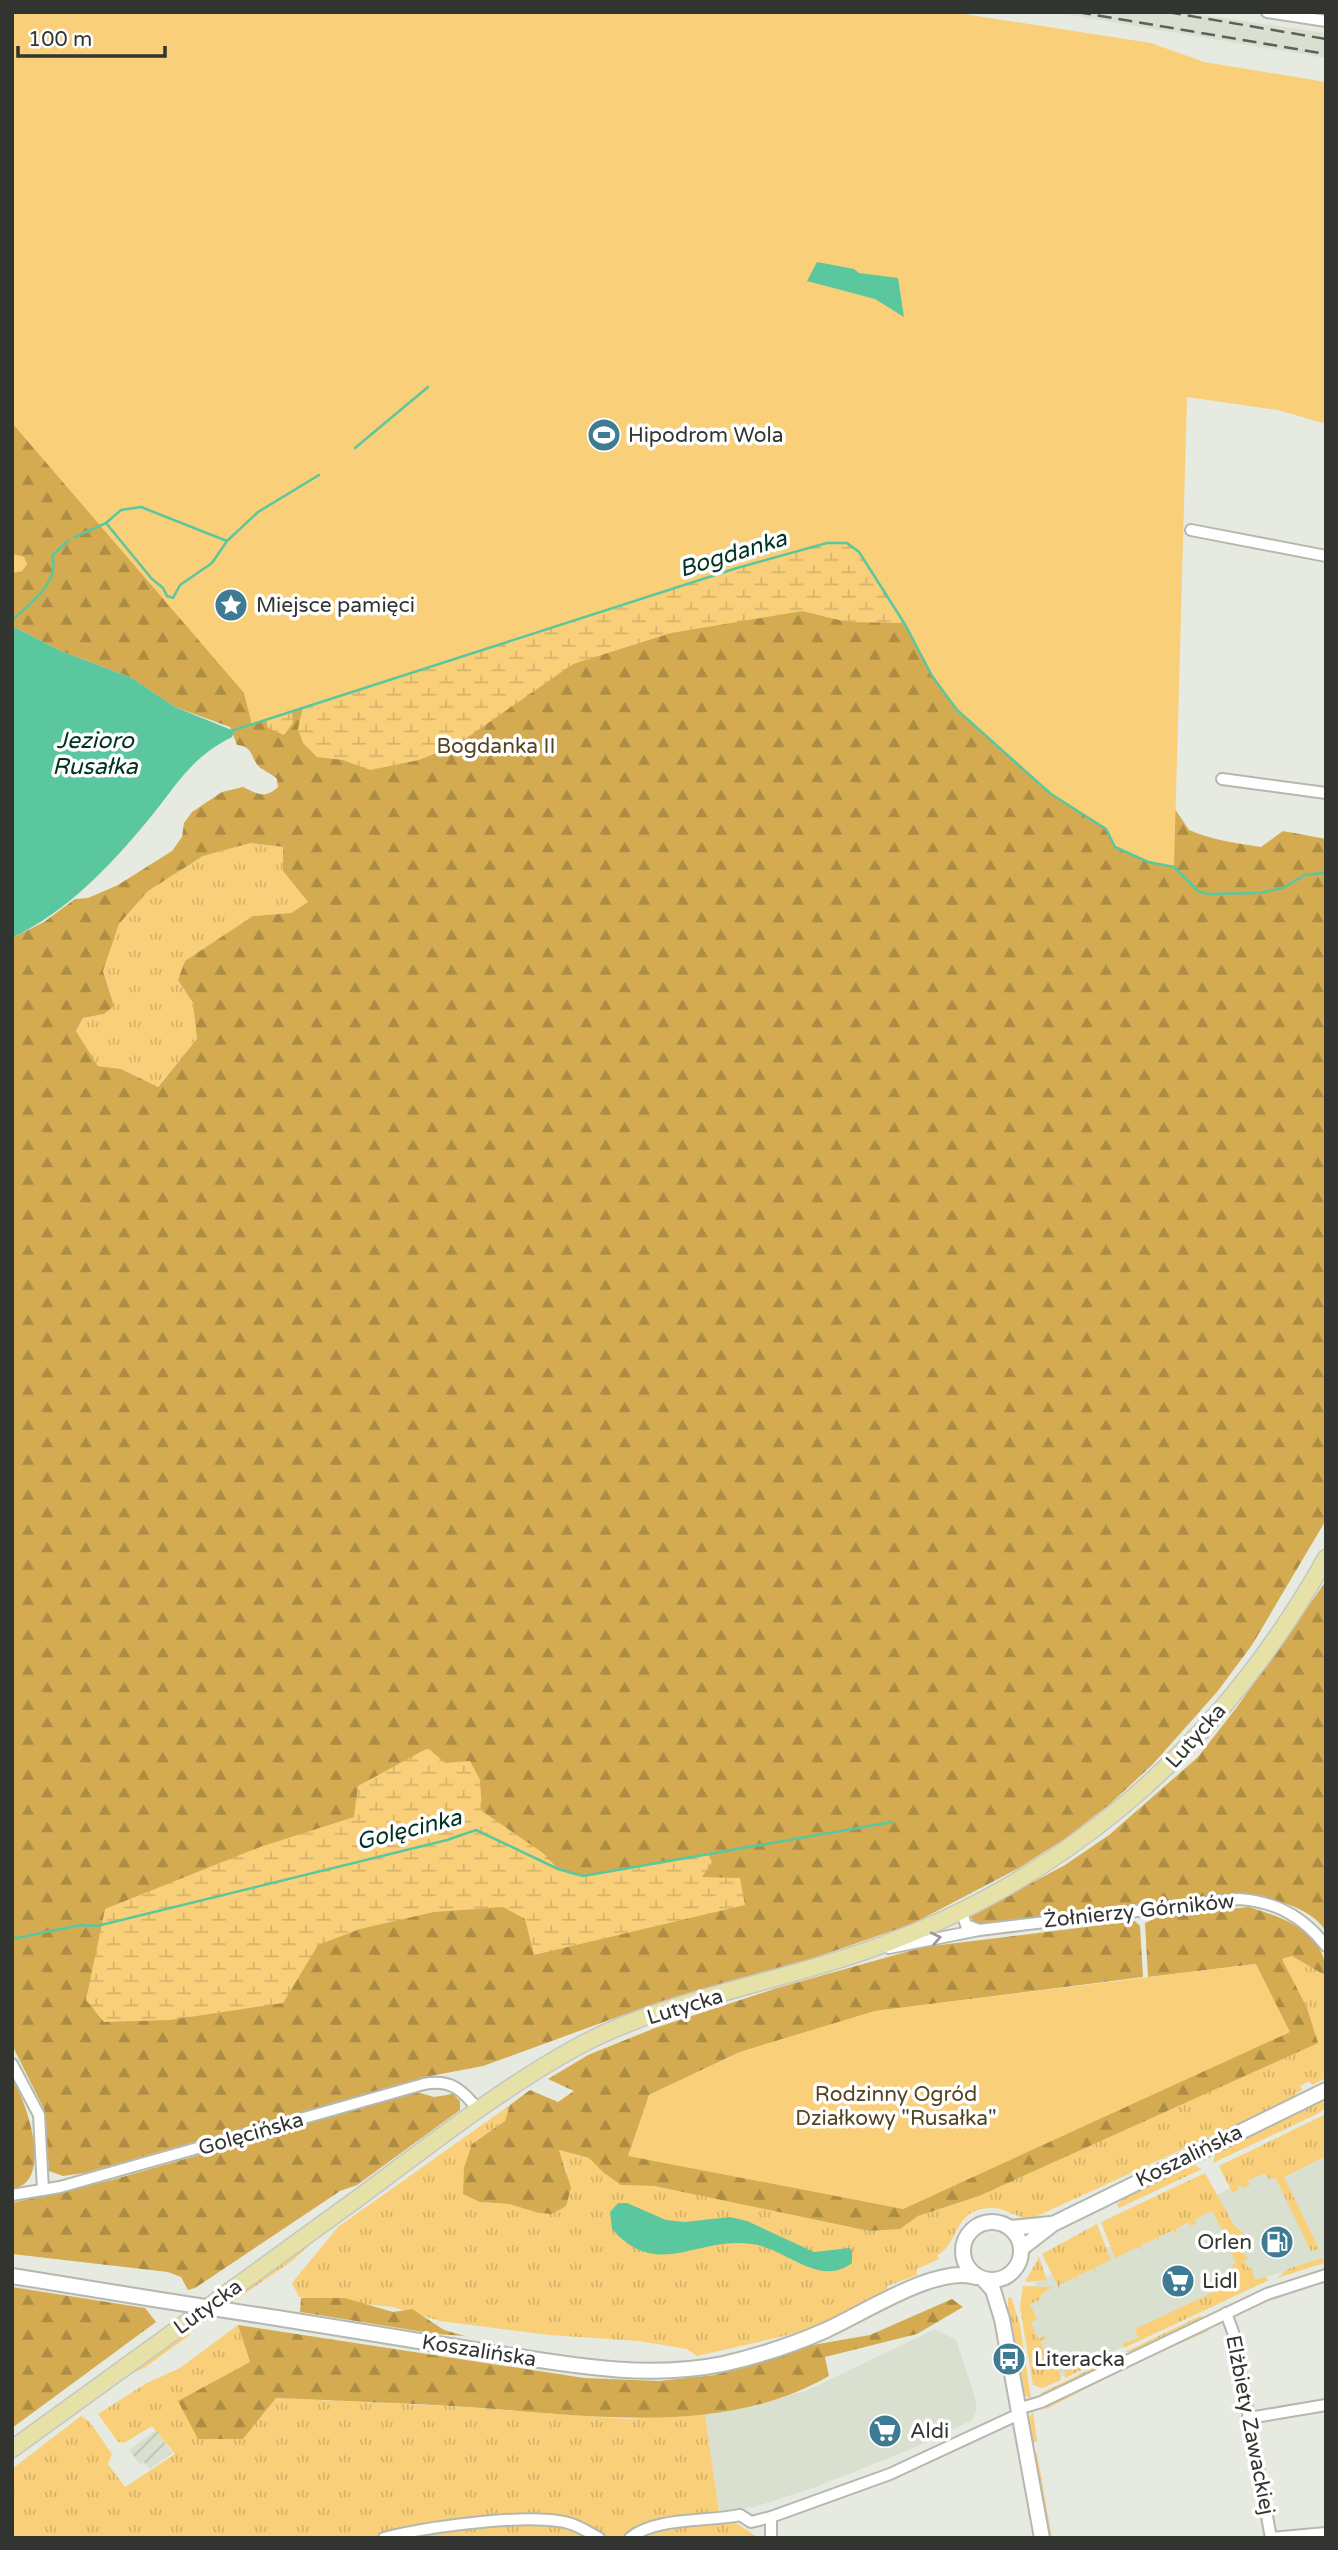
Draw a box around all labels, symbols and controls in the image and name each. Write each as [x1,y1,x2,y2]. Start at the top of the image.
scale bar [18,14,164,58]
text: 100 m [28,27,92,52]
sports icon: Hipodrom Wola [585,416,623,454]
place label: Hipodrom Wola [628,423,783,448]
water label: Bogdanka [676,524,791,584]
place icon: Miejsce pamięci [212,586,250,624]
place label: Miejsce pamięci [256,593,415,618]
water label: Jezioro Rusałka [52,727,139,781]
park label: Bogdanka II [437,734,555,759]
street label: Lutycka [1161,1699,1231,1773]
water label: Golęcinka [354,1803,466,1857]
street label: Żołnierzy Górników [1042,1888,1236,1933]
one-way arrow [930,1932,942,1947]
street label: Lutycka [644,1984,726,2030]
park label: Rodzinny Ogród Działkowy "Rusałka" [795,2082,997,2131]
street label: Golęcińska [196,2107,306,2161]
street label: Koszalińska [1132,2119,1246,2193]
fuel station icon: Orlen [1258,2223,1296,2261]
place label: Orlen [1197,2230,1252,2255]
supermarket icon: Lidl [1159,2262,1197,2300]
place label: Lidl [1202,2269,1238,2294]
street label: Lutycka [169,2274,247,2340]
street label: Koszalińska [420,2330,538,2372]
street label: Elżbiety Zawackiej [1220,2333,1280,2517]
bus stop icon: Literacka [990,2340,1028,2378]
place label: Literacka [1034,2347,1125,2372]
supermarket icon: Aldi [866,2412,904,2450]
place label: Aldi [910,2419,949,2444]

